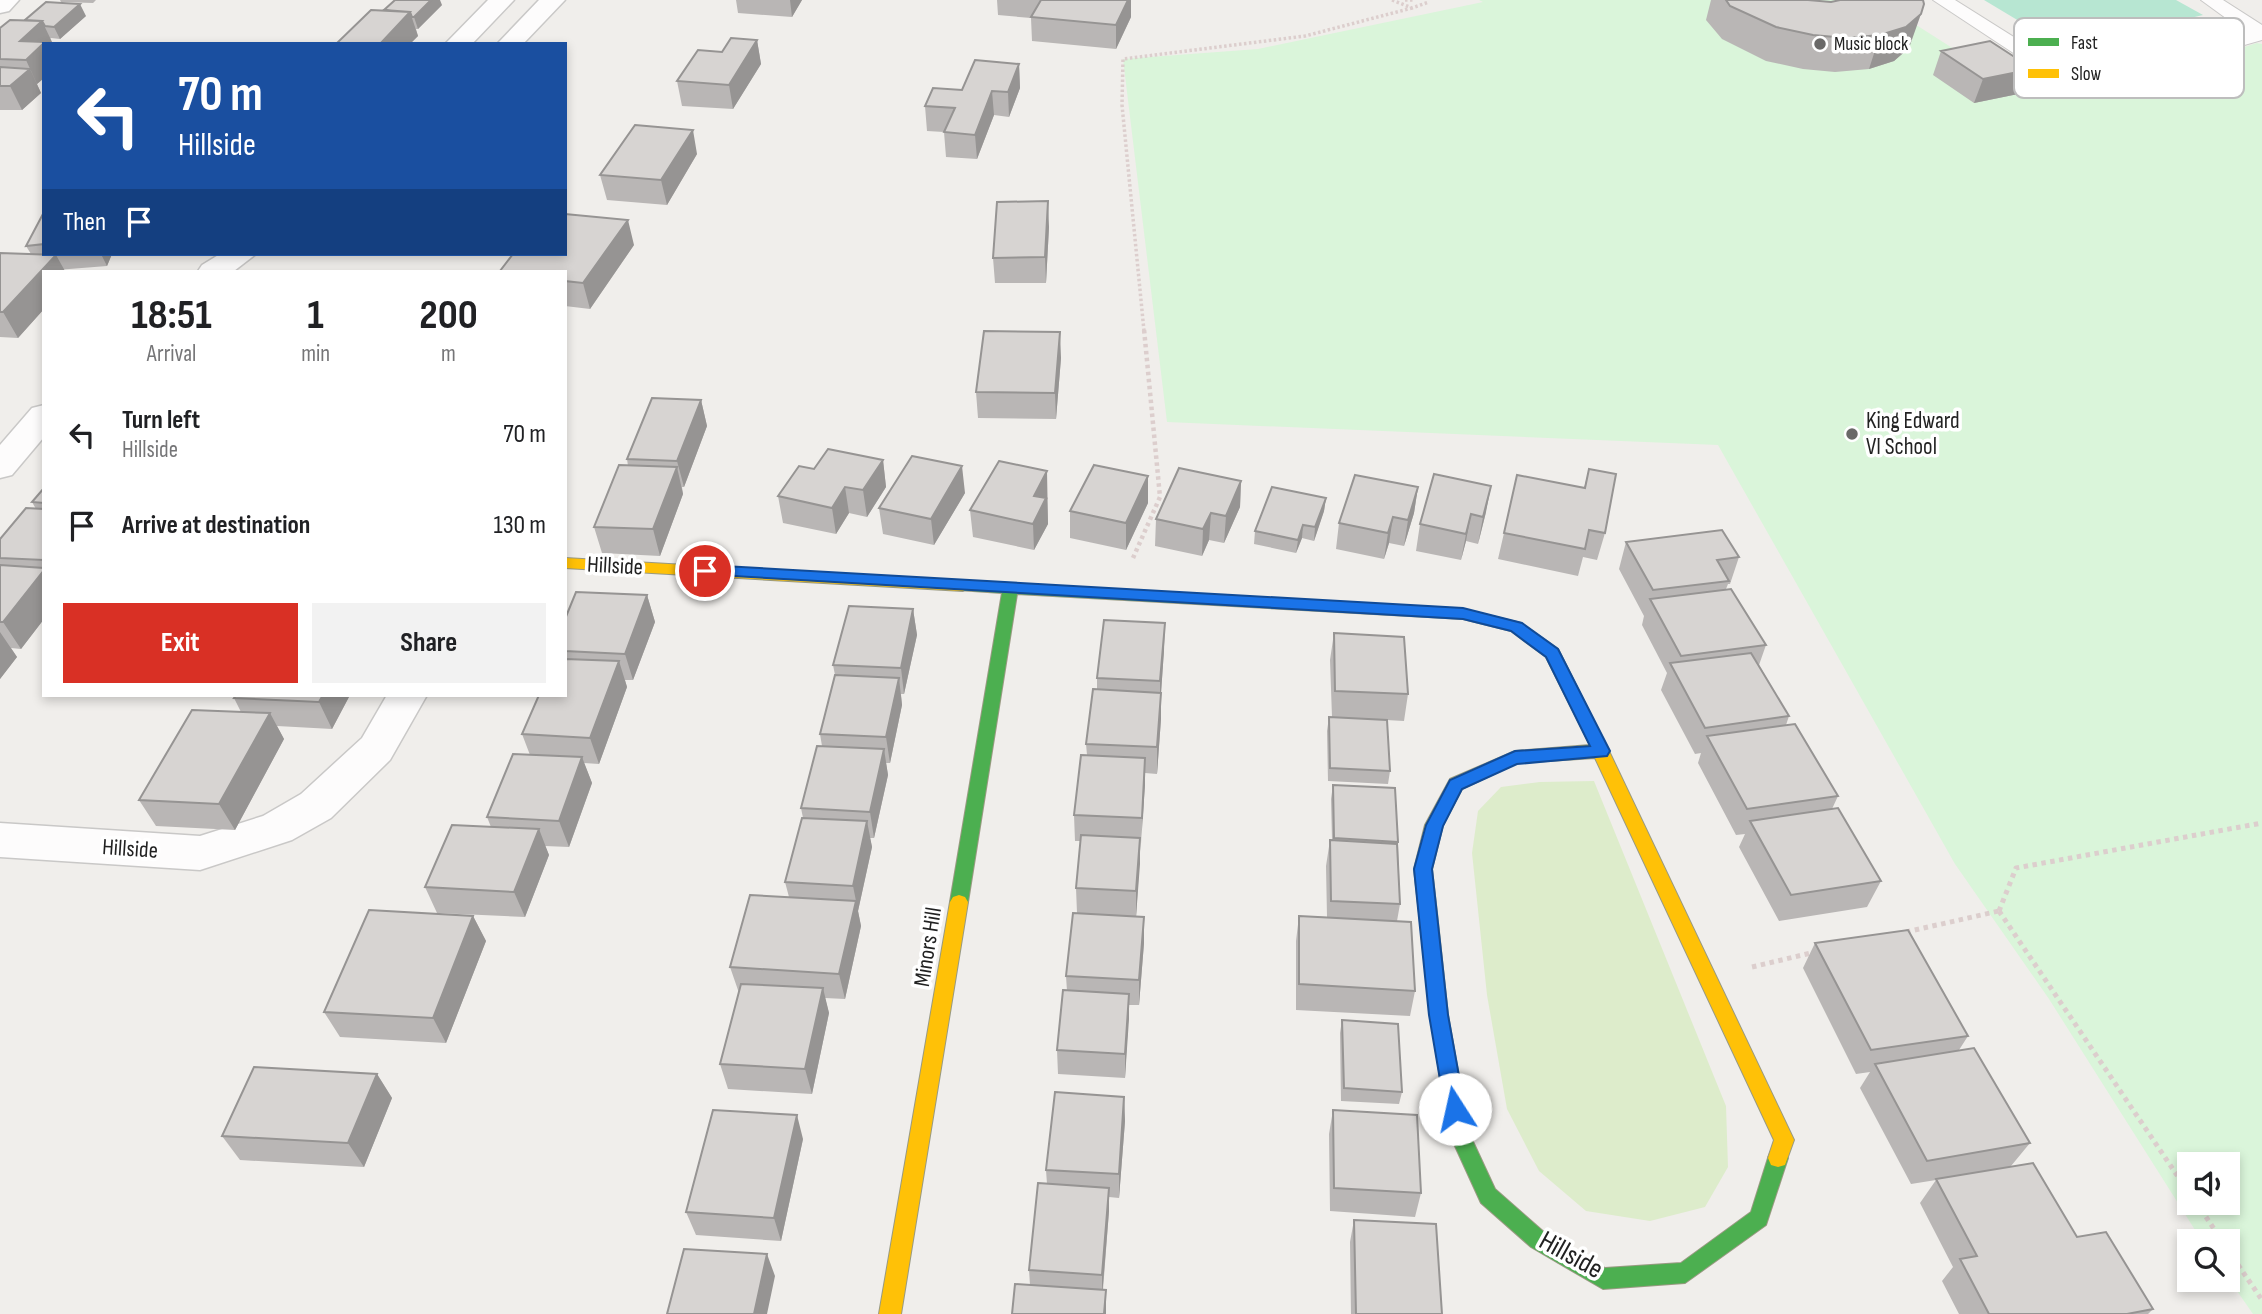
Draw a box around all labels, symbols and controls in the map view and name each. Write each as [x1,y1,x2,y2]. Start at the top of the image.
legend [2014,18,2244,98]
text: Fast [2071,32,2098,55]
place label: Music block [1834,33,1909,56]
marker: Music block [1812,36,1828,52]
text: Slow [2071,63,2101,86]
text: 70 m [178,66,263,125]
icon: left [63,70,154,161]
text: Hillside [178,126,256,165]
icon: arrive [120,203,158,241]
text: Then [63,207,106,238]
text: 18:51 [131,290,212,341]
text: 1 [307,290,324,341]
text: 200 [419,290,478,341]
text: Arrival [147,340,196,368]
text: min [301,340,330,368]
text: m [441,340,456,368]
text: Turn left [122,405,200,436]
place label: King Edward VI School [1866,407,1960,461]
icon: left [63,416,101,454]
text: 70 m [503,419,546,450]
marker: King Edward VI School [1844,426,1860,442]
text: Hillside [122,436,178,464]
icon: arrive [63,507,101,545]
text: Arrive at destination [122,510,310,541]
text: 130 m [494,510,546,541]
pin [675,541,735,601]
street label: Hillside [586,551,644,581]
icon: arrive [686,552,724,590]
button: Exit [63,603,298,683]
button: Share [312,603,546,683]
street label: Hillside [101,833,159,865]
street label: Minors Hill [908,905,948,989]
position arrow [1418,1072,1492,1146]
map controls [2177,1152,2240,1292]
button: sound [2177,1152,2240,1215]
street label: Hillside [1533,1224,1609,1286]
button: search [2177,1229,2240,1292]

